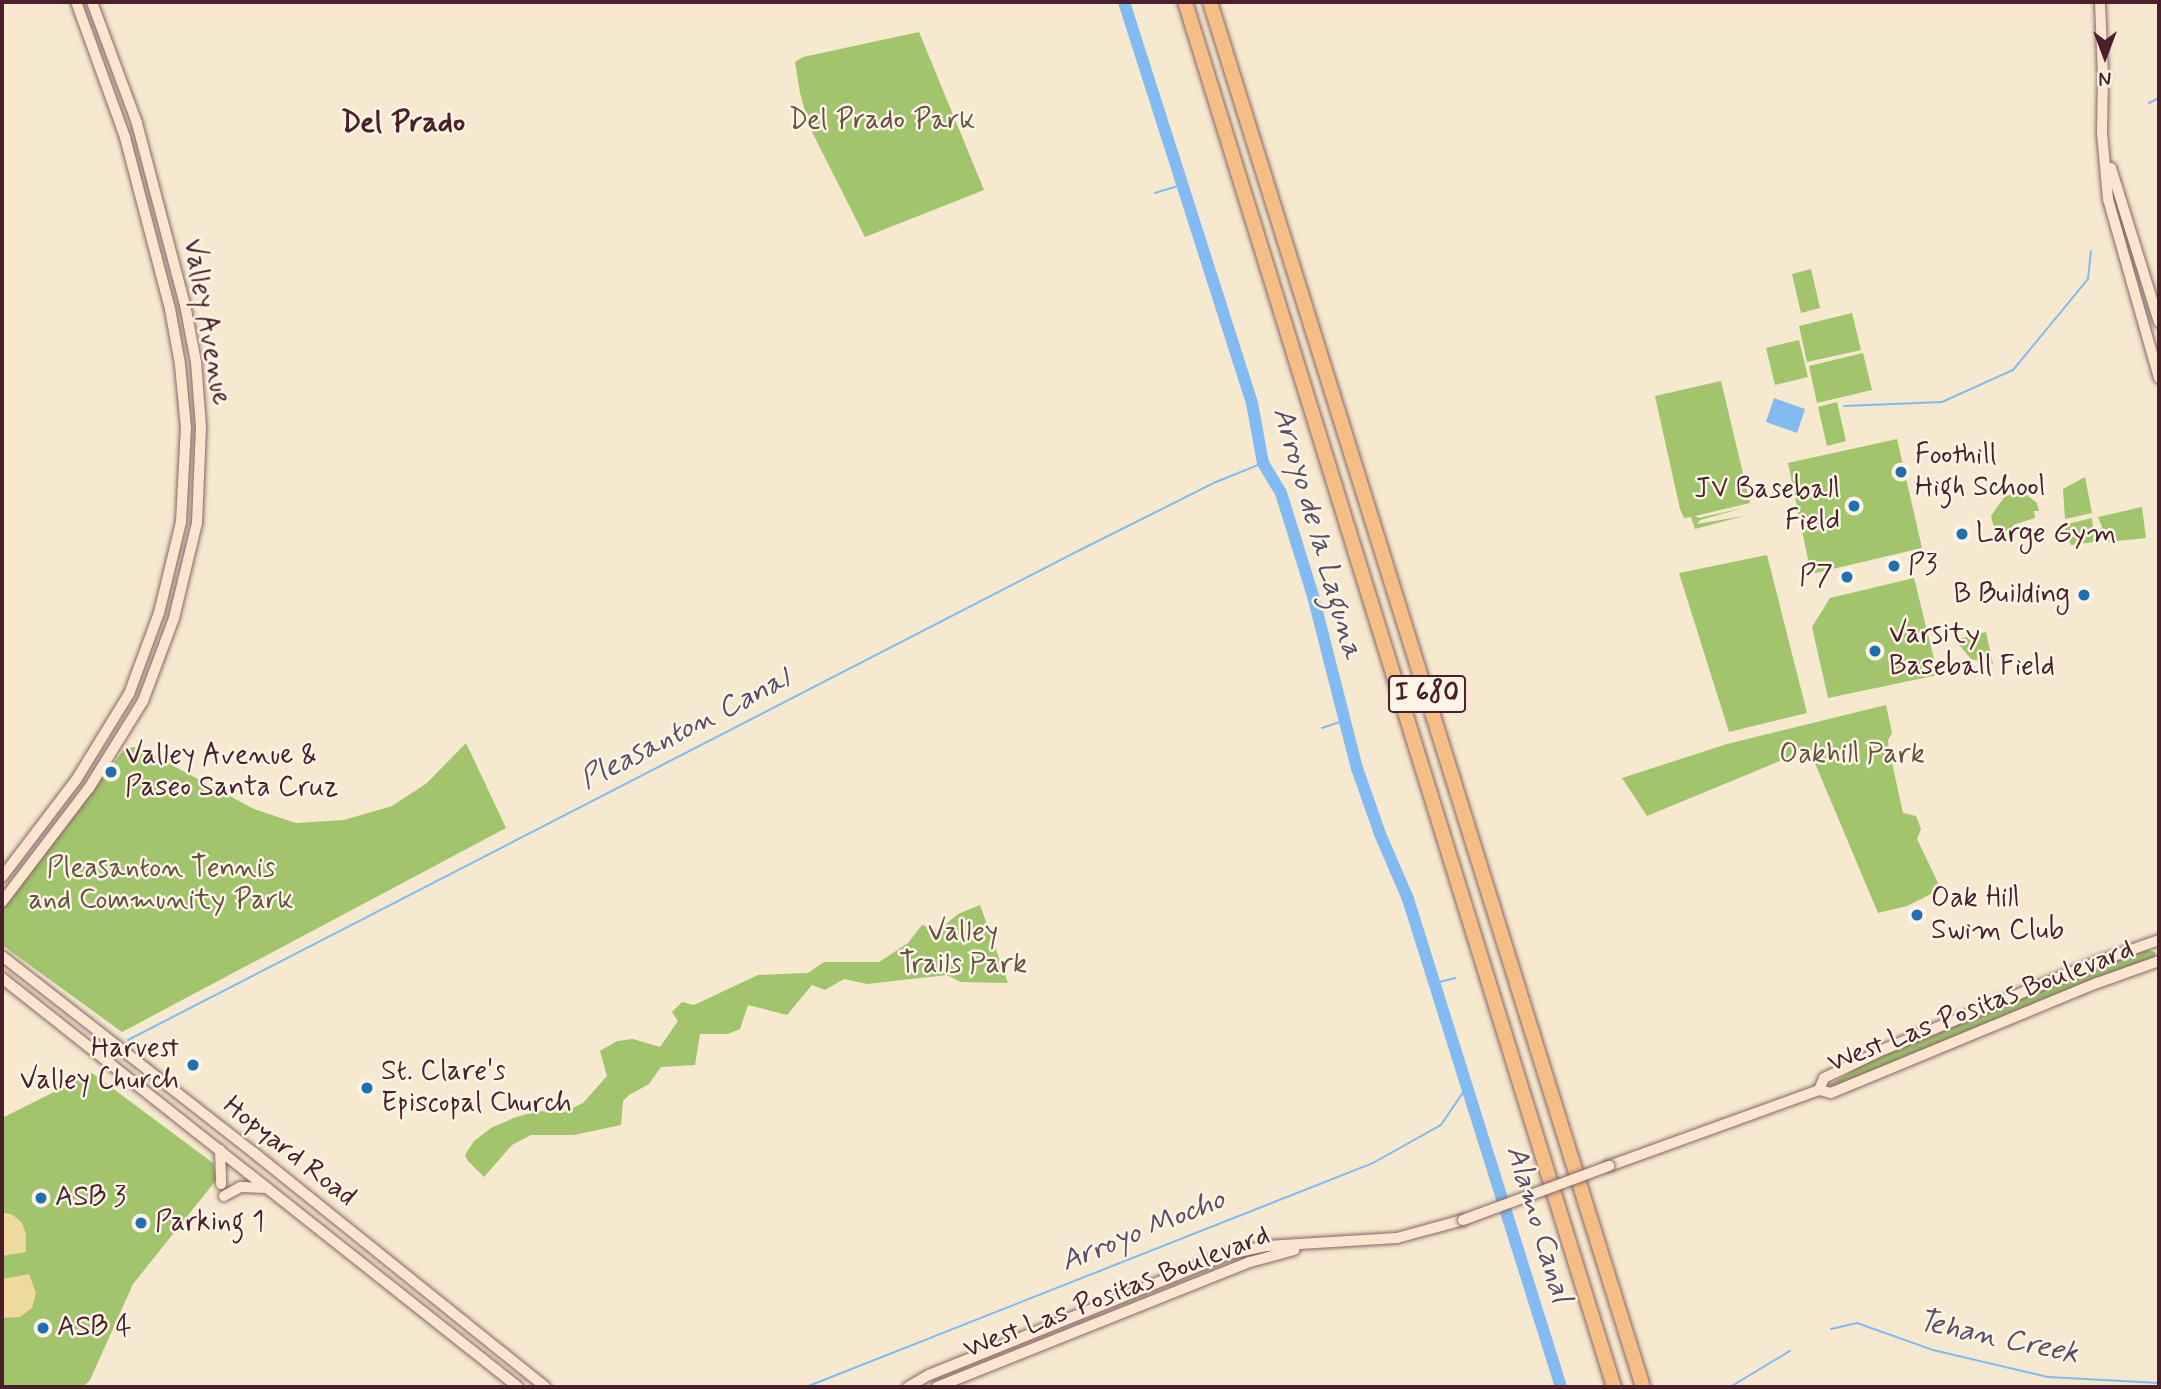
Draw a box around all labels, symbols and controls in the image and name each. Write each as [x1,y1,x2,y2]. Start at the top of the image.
north arrow [2070,21,2140,91]
text: N [2099,65,2111,90]
park label: Del Prado Park [793,104,971,138]
district label: Del Prado [342,105,464,141]
street label: Valley Avenue [175,238,237,406]
water label: Arroyo de la Laguna [1264,404,1370,662]
place label: Foothill High School [1915,439,2045,505]
marker: Foothill High School [1893,464,1909,480]
place label: JV Baseball Field [1695,473,1840,539]
marker: JV Baseball Field [1846,498,1862,514]
place label: Large Gym [1976,517,2116,551]
marker: Large Gym [1954,526,1970,542]
place label: P3 [1908,549,1937,583]
marker: P3 [1886,558,1902,574]
place label: P7 [1799,560,1833,594]
marker: P7 [1839,569,1855,585]
place label: B Building [1952,578,2070,612]
marker: B Building [2076,587,2092,603]
place label: Varsity Baseball Field [1889,618,2054,684]
marker: Varsity Baseball Field [1867,643,1883,659]
water label: Pleasanton Canal [575,662,795,798]
road number: I 680 [1387,672,1467,716]
park label: Oakhill Park [1780,738,1924,772]
place label: Valley Avenue & Paseo Santa Cruz [125,739,336,805]
marker: Valley Avenue & Paseo Santa Cruz [103,764,119,780]
park label: Pleasanton Tennis and Community Park [33,852,289,918]
place label: Oak Hill Swim Club [1931,882,2064,948]
marker: Oak Hill Swim Club [1909,907,1925,923]
park label: Valley Trails Park [900,916,1026,982]
street label: West Las Positas Boulevard [1825,934,2137,1080]
place label: Harvest Valley Church [13,1032,179,1098]
place label: St. Clare's Episcopal Church [381,1055,578,1121]
marker: Harvest Valley Church [185,1057,201,1073]
marker: St. Clare's Episcopal Church [359,1080,375,1096]
street label: Hopyard Road [216,1090,362,1214]
water label: Alamo Canal [1497,1141,1579,1307]
place label: ASB 3 [55,1181,126,1215]
water label: Arroyo Mocho [1056,1182,1230,1280]
marker: ASB 3 [33,1190,49,1206]
place label: Parking 1 [155,1206,265,1240]
marker: Parking 1 [133,1215,149,1231]
street label: West Las Positas Boulevard [961,1220,1273,1366]
water label: Tehan Creek [1914,1303,2082,1373]
place label: ASB 4 [57,1311,132,1345]
marker: ASB 4 [35,1320,51,1336]

